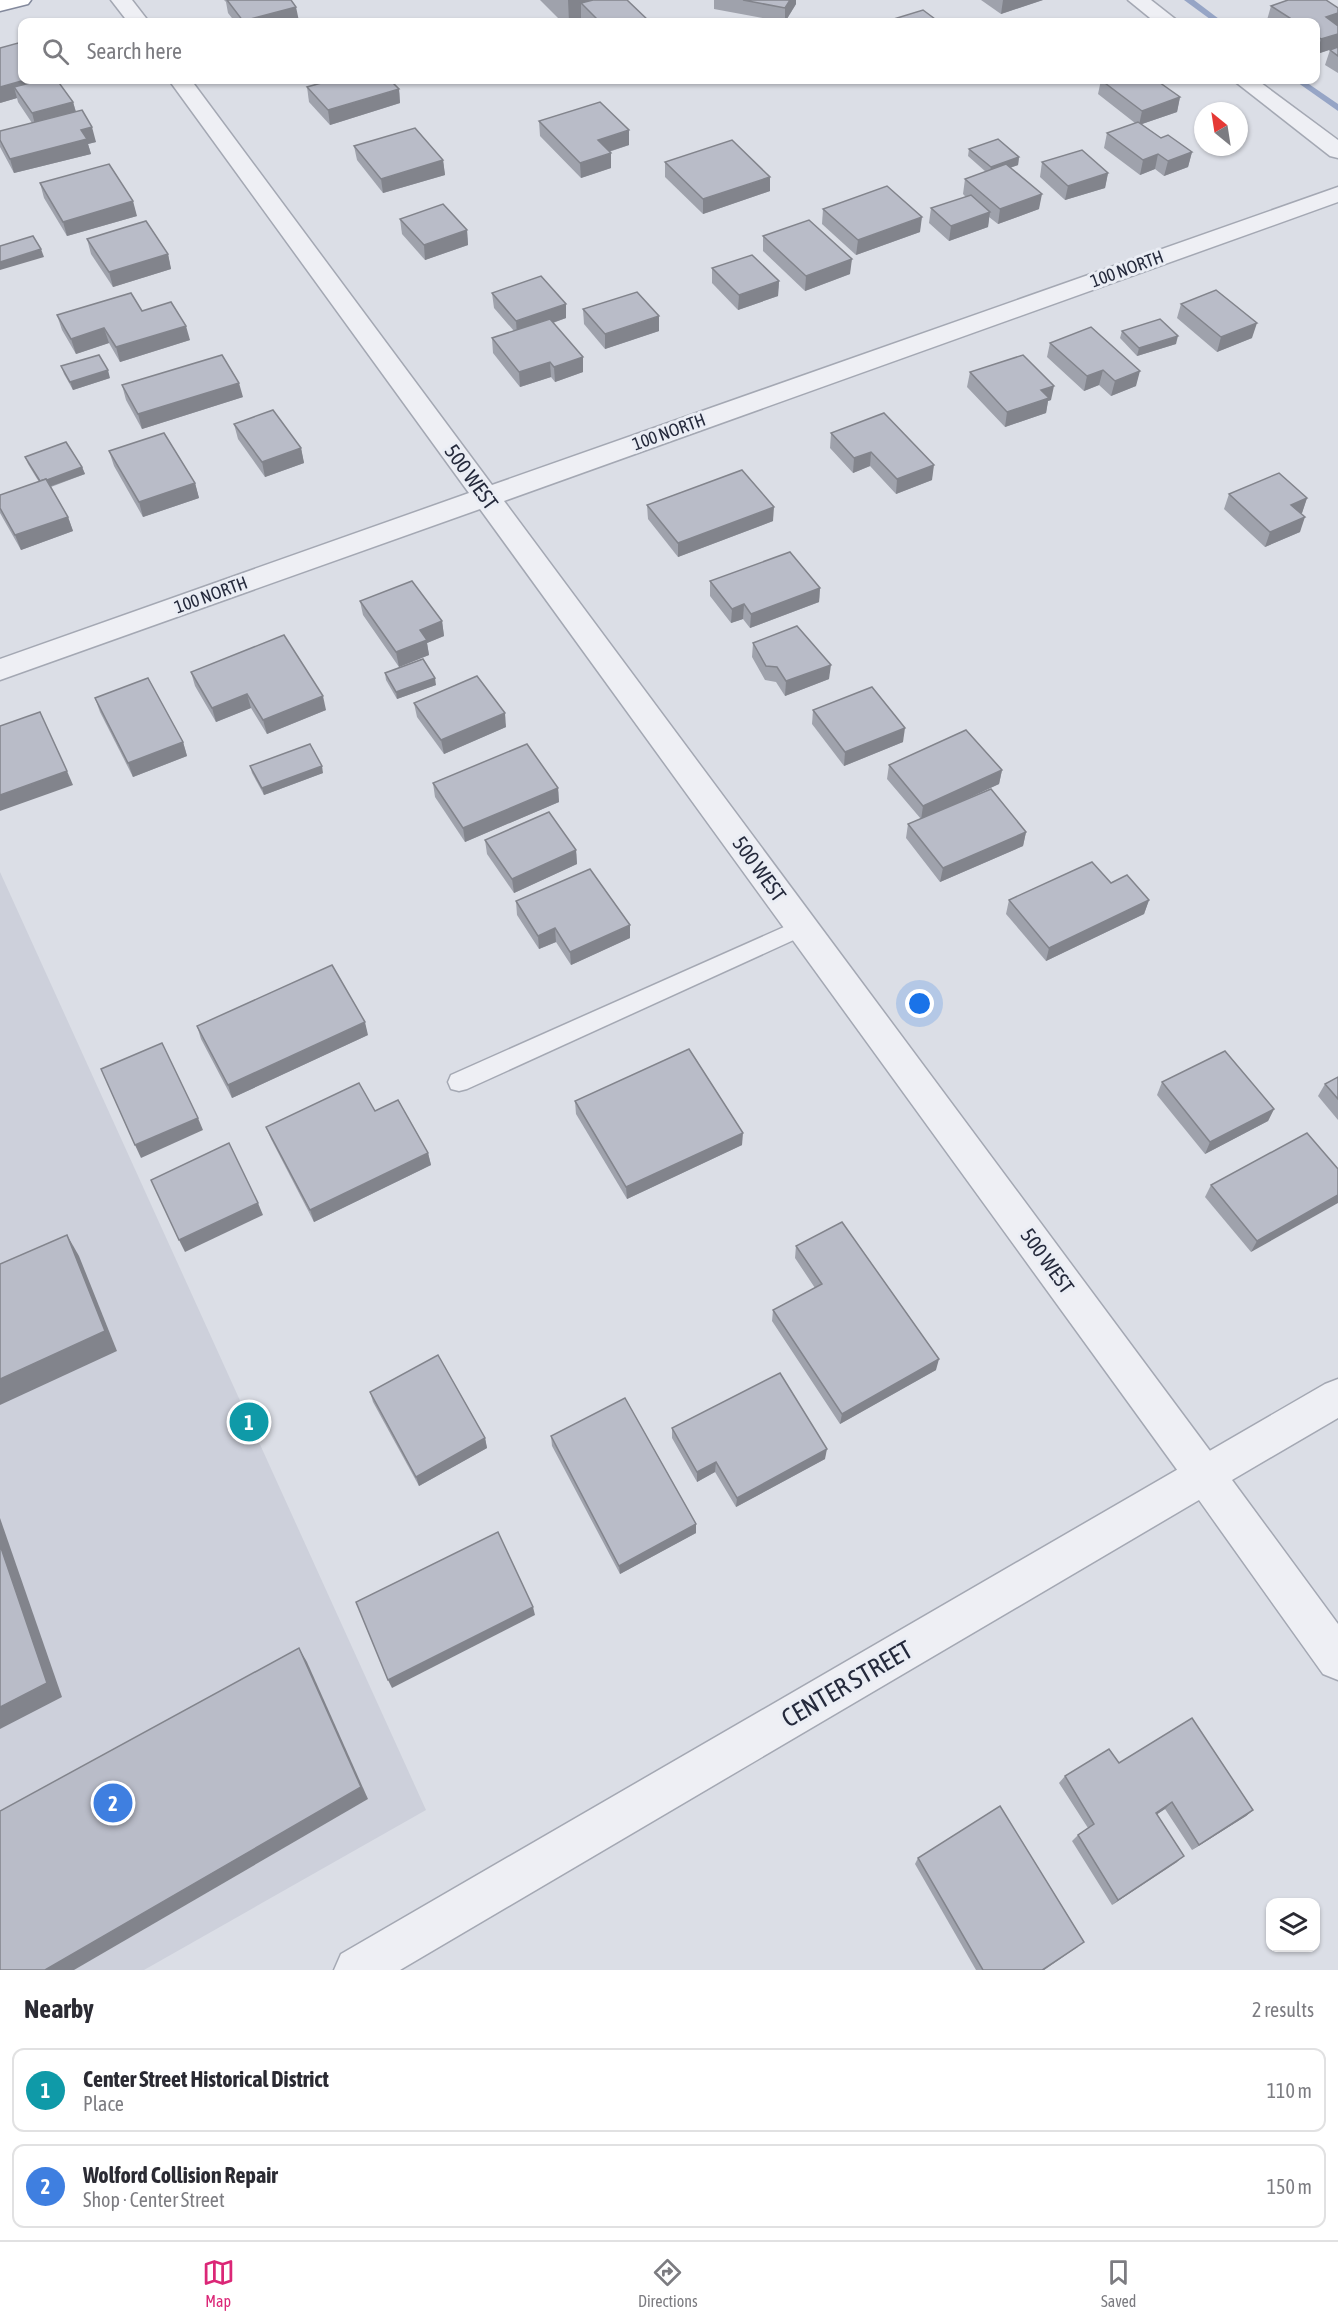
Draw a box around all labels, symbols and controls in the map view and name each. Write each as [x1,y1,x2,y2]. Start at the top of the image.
search box [18,18,1320,84]
icon: search [39,35,72,68]
text: Search here [87,38,182,64]
north arrow [1194,102,1248,156]
street label: 100 NORTH [1087,246,1166,291]
street label: 100 NORTH [629,409,708,454]
street label: 500 WEST [440,439,503,514]
street label: 100 NORTH [171,572,250,617]
street label: 500 WEST [728,831,791,906]
your location [905,989,934,1018]
street label: 500 WEST [1016,1223,1079,1298]
pin: 1 [230,1400,268,1444]
street label: CENTER STREET [776,1634,918,1734]
pin: 2 [94,1780,132,1826]
map controls [1266,1898,1320,1952]
button: layers [1266,1898,1320,1952]
text: Nearby [24,1994,94,2024]
text: 2 results [1252,1998,1314,2021]
text: Center Street Historical District [83,2066,329,2092]
text: 1 [41,2079,50,2102]
text: 110 m [1267,2079,1312,2102]
text: Place [83,2092,124,2115]
text: Wolford Collision Repair [83,2162,278,2188]
text: 2 [41,2175,50,2198]
text: 150 m [1267,2175,1312,2198]
text: Shop · Center Street [83,2188,225,2211]
tab: Map [202,2256,235,2310]
tab: Directions [638,2256,698,2310]
tab: Saved [1101,2256,1136,2310]

